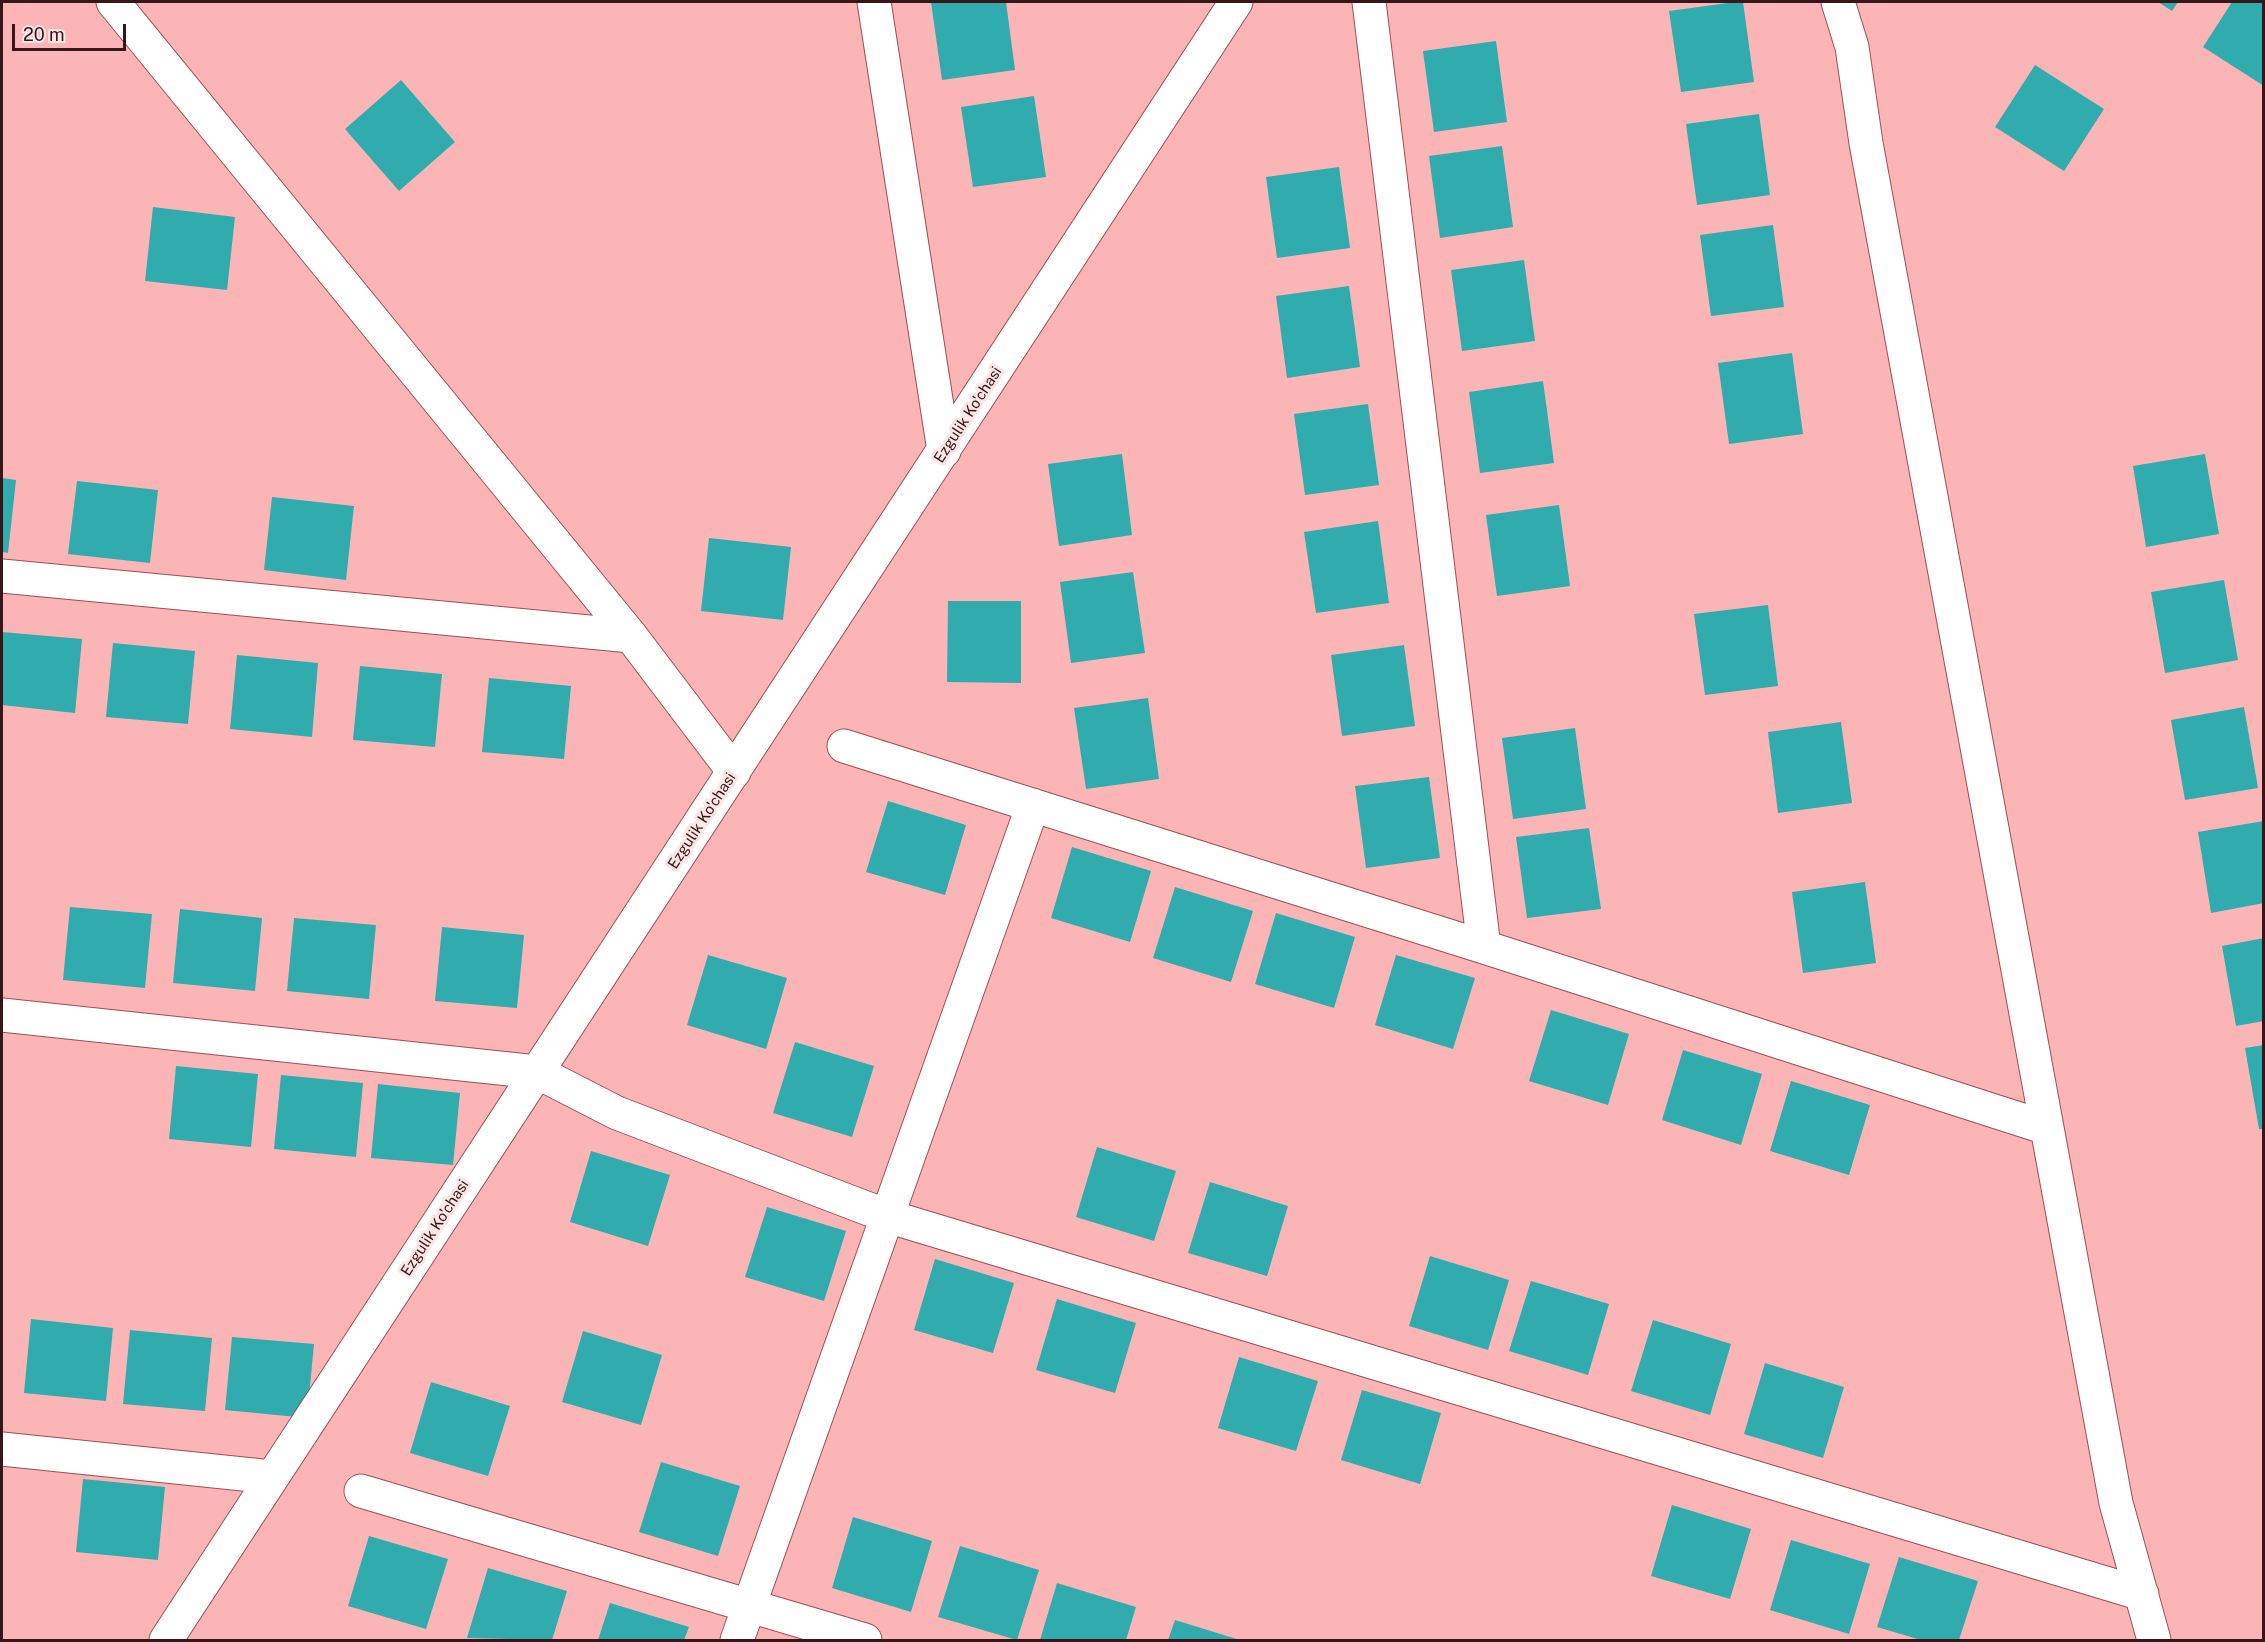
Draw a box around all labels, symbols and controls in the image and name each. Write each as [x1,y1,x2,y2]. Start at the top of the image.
scale bar [15,12,129,50]
text: 20 m [23,24,65,45]
street label: Ezgulik Ko'chasi [930,364,1006,466]
street label: Ezgulik Ko'chasi [664,770,740,872]
street label: Ezgulik Ko'chasi [397,1177,473,1279]

